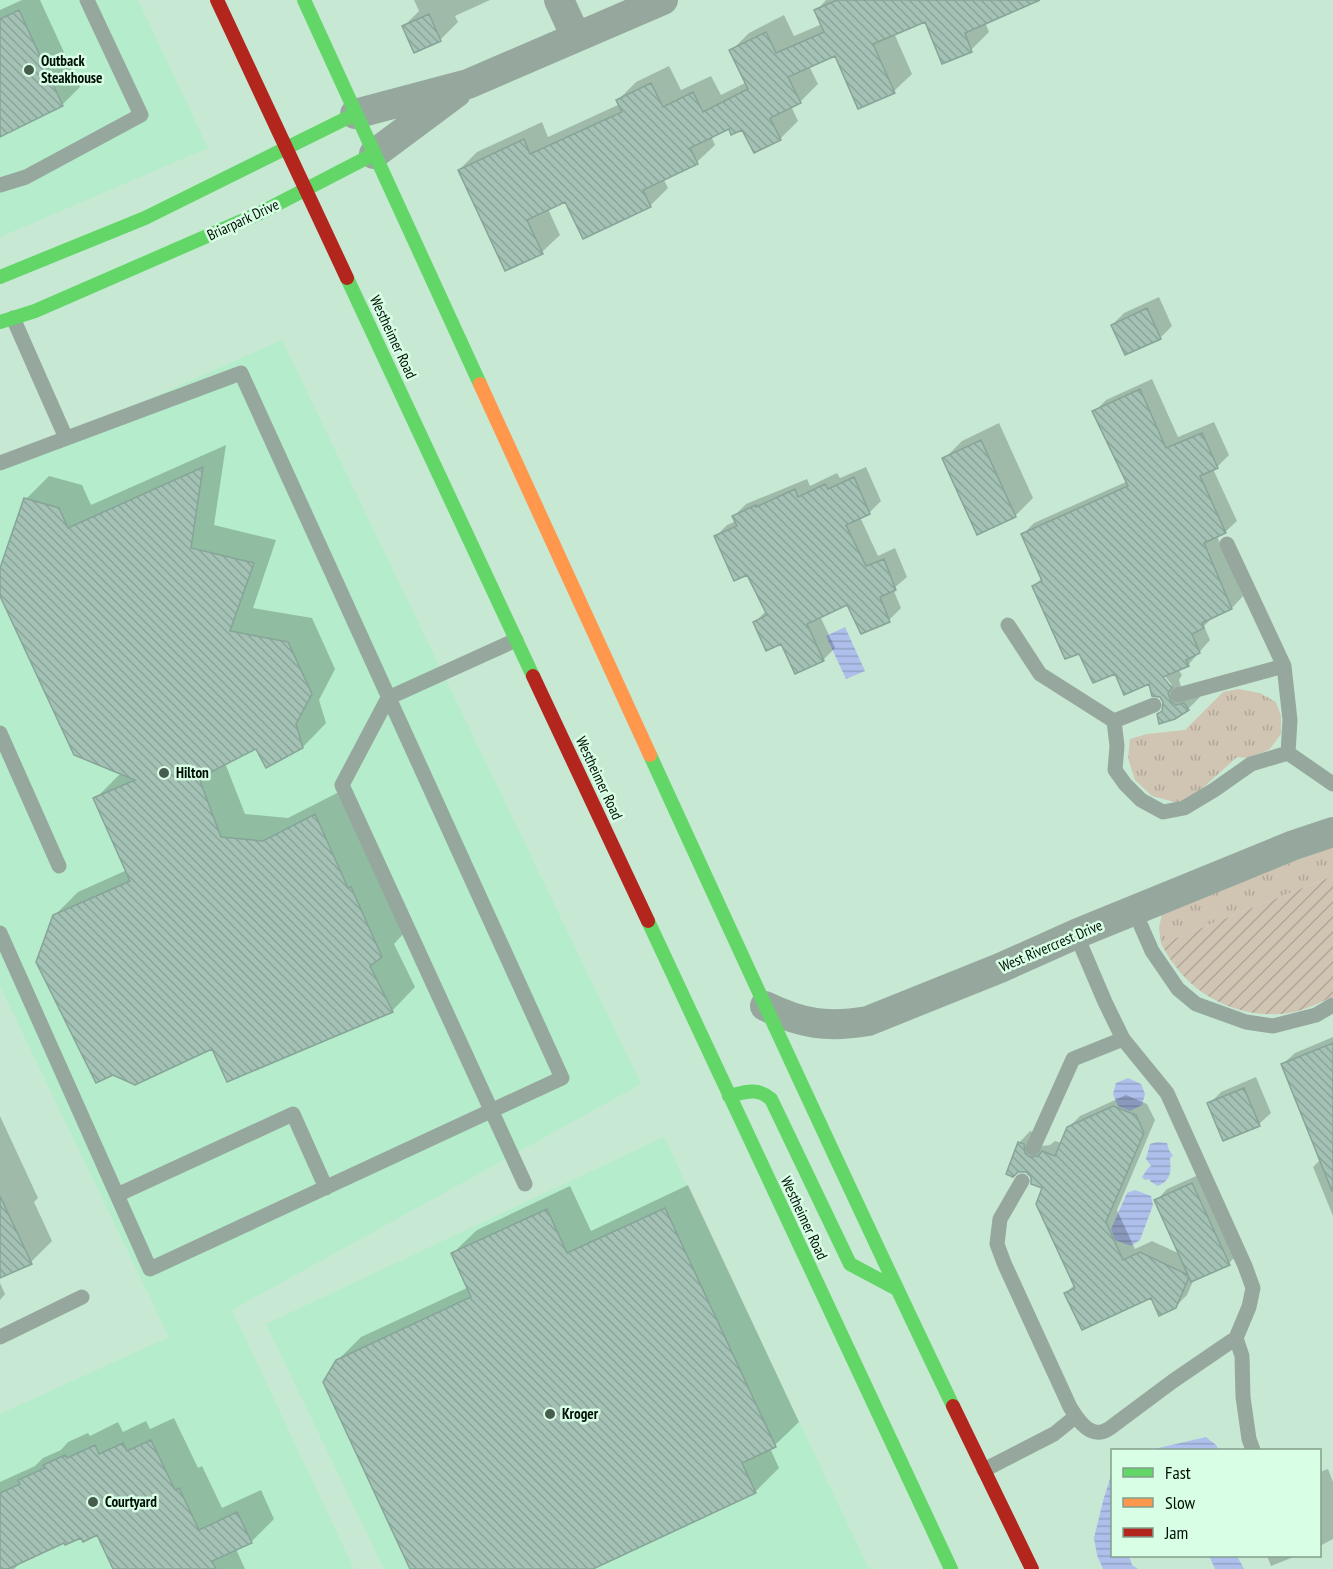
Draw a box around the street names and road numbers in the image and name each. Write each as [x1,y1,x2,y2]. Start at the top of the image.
street label: Briarpark Drive [204,195,282,244]
street label: Westheimer Road [366,292,421,382]
street label: Westheimer Road [572,733,627,823]
street label: West Rivercrest Drive [996,915,1105,976]
street label: Westheimer Road [777,1173,832,1263]

